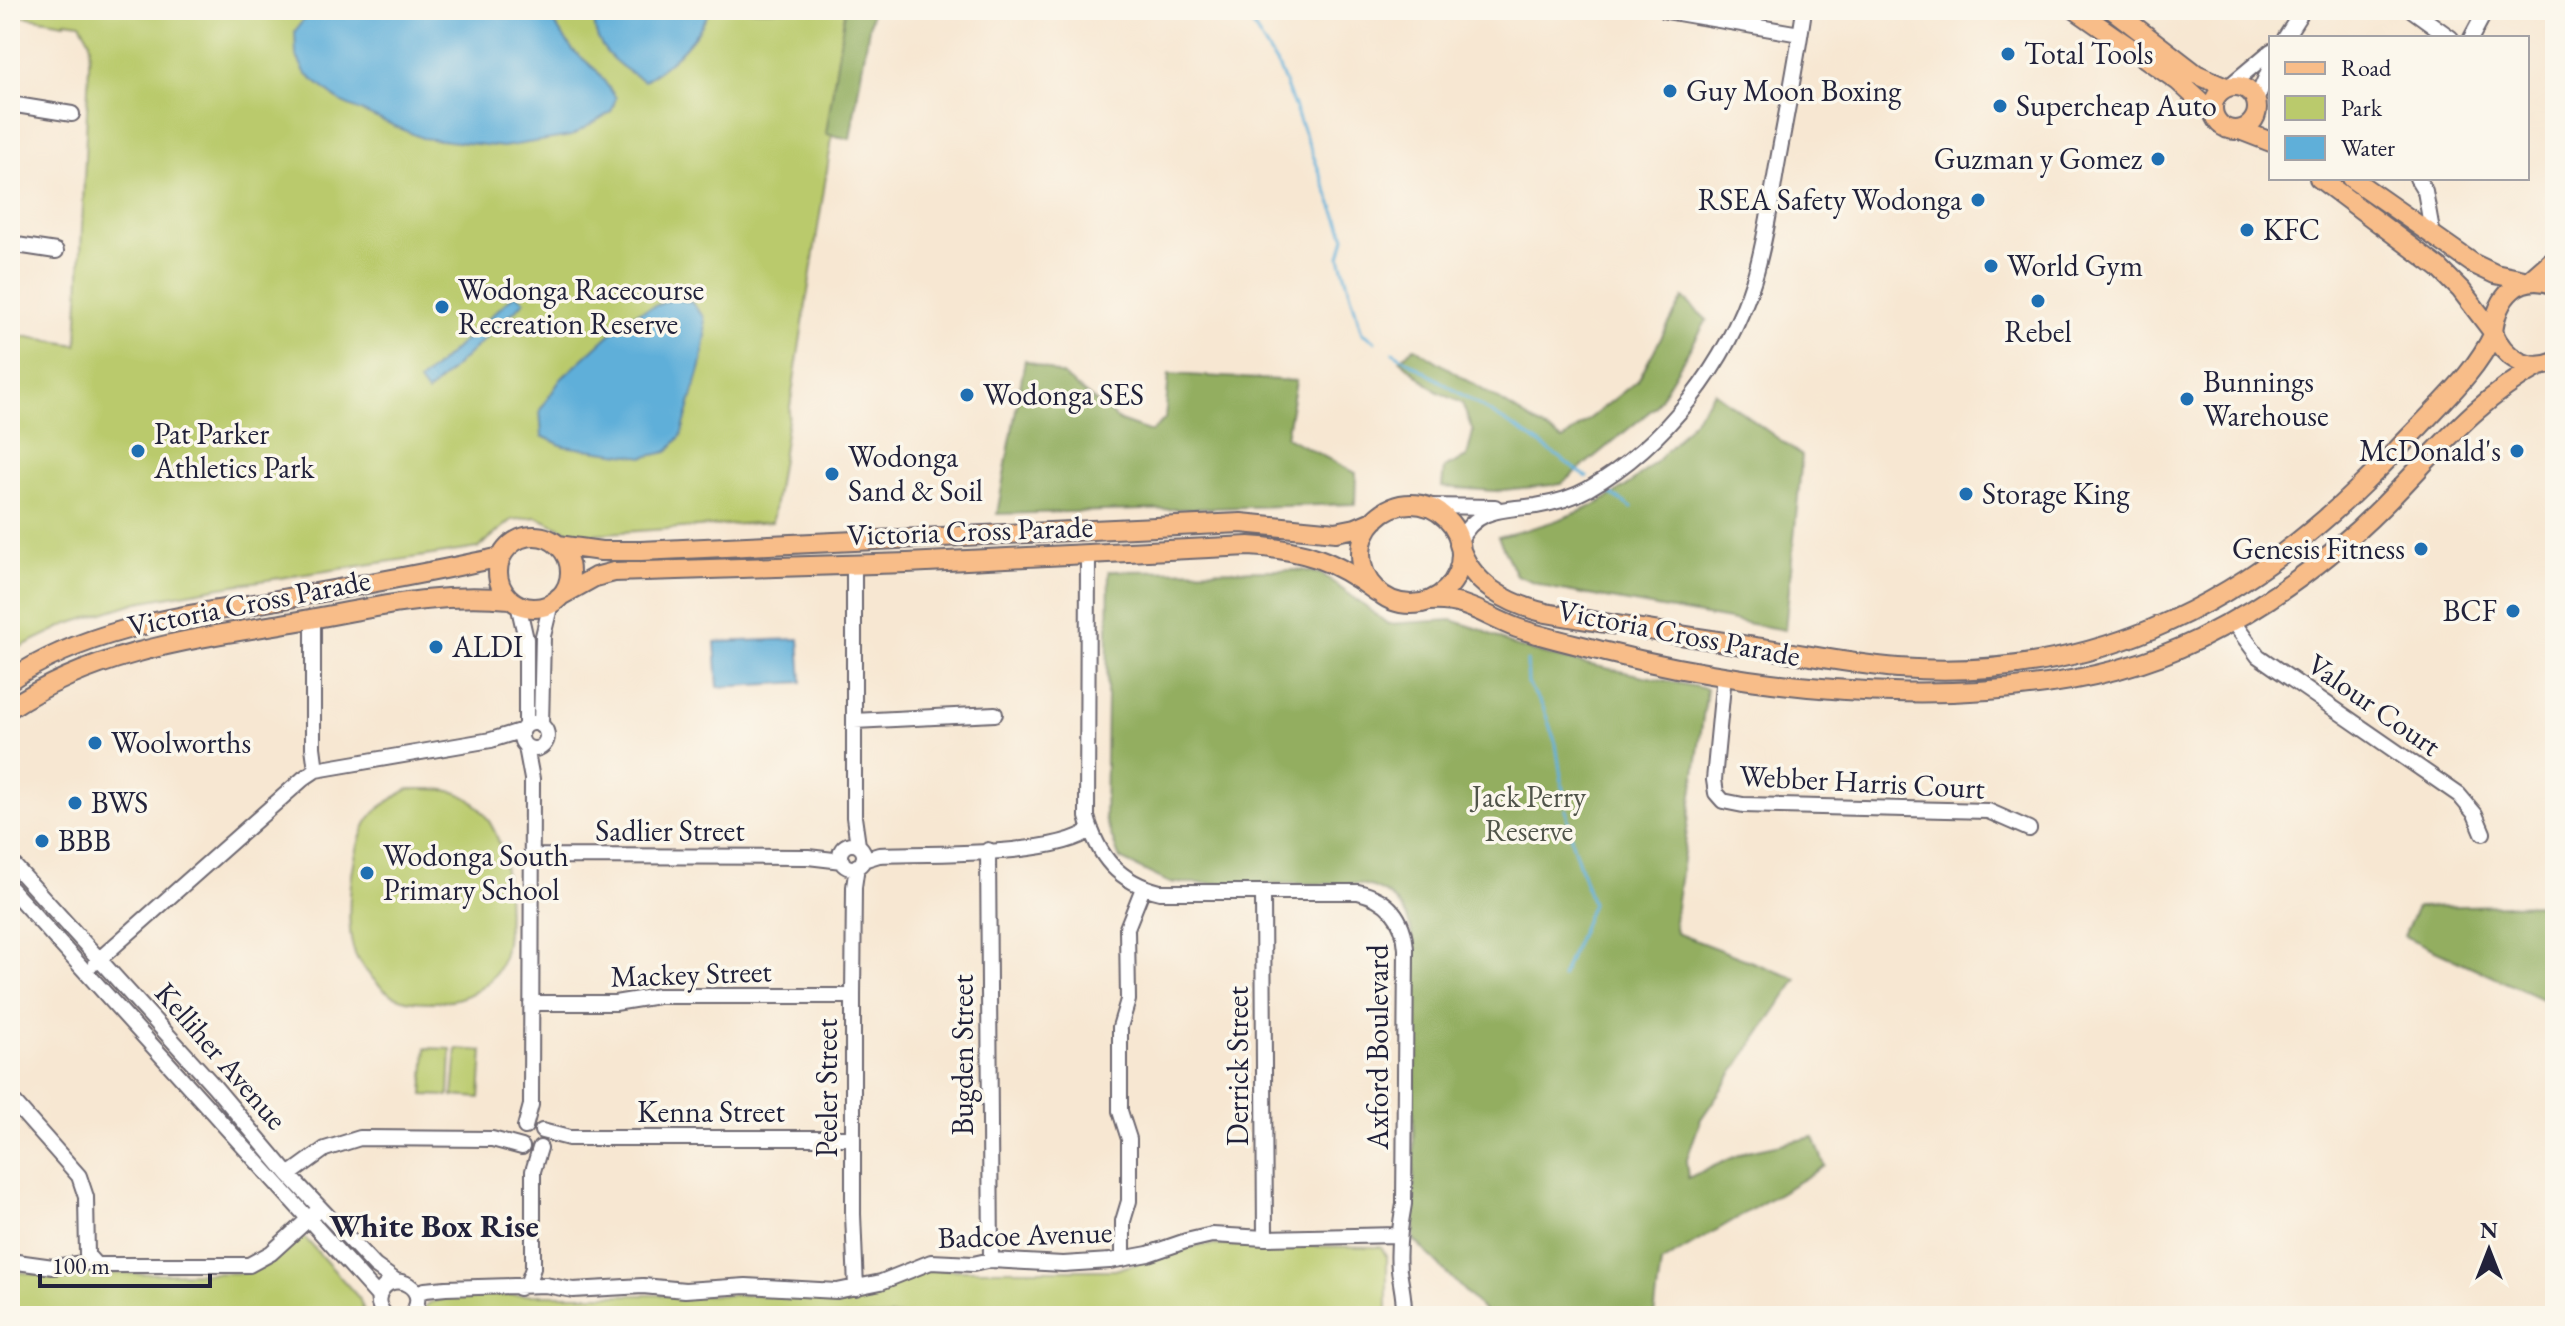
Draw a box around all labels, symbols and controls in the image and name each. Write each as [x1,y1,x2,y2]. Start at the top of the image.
place label: Total Tools [2024,34,2153,73]
legend [2269,36,2529,180]
marker: Total Tools [1999,45,2017,63]
text: Road [2341,52,2392,83]
place label: Guy Moon Boxing [1686,71,1902,110]
marker: Guy Moon Boxing [1661,82,1679,100]
place label: Supercheap Auto [2016,86,2217,125]
text: Park [2341,92,2383,123]
marker: Supercheap Auto [1991,97,2009,115]
text: Water [2341,132,2395,163]
place label: Guzman y Gomez [1934,139,2143,178]
marker: Guzman y Gomez [2149,150,2167,168]
place label: RSEA Safety Wodonga [1698,180,1962,219]
marker: RSEA Safety Wodonga [1969,191,1987,209]
place label: KFC [2263,210,2320,249]
marker: KFC [2238,221,2256,239]
place label: World Gym [2007,246,2143,285]
marker: World Gym [1982,257,2000,275]
place label: Wodonga Racecourse Recreation Reserve [458,270,704,343]
marker: Rebel [2029,292,2047,310]
marker: Wodonga Racecourse Recreation Reserve [433,298,451,316]
place label: Rebel [2004,312,2072,351]
place label: Bunnings Warehouse [2203,362,2329,435]
place label: Wodonga SES [983,375,1144,414]
marker: Wodonga SES [958,386,976,404]
marker: Bunnings Warehouse [2178,390,2196,408]
place label: Pat Parker Athletics Park [153,414,315,487]
place label: McDonald's [2359,431,2501,470]
place label: Wodonga Sand & Soil [848,437,983,510]
marker: Pat Parker Athletics Park [129,442,147,460]
marker: McDonald's [2508,442,2526,460]
marker: Wodonga Sand & Soil [823,465,841,483]
place label: Storage King [1982,474,2131,513]
marker: Storage King [1957,485,1975,503]
street label: Victoria Cross Parade [846,507,1094,554]
place label: Genesis Fitness [2232,529,2405,568]
marker: Genesis Fitness [2412,540,2430,558]
street label: Victoria Cross Parade [124,560,373,645]
street label: Victoria Cross Parade [1555,590,1804,675]
place label: BCF [2443,591,2497,630]
marker: BCF [2504,602,2522,620]
place label: ALDI [451,627,523,666]
marker: ALDI [427,638,445,656]
street label: Valour Court [2300,644,2449,765]
place label: Woolworths [111,723,251,762]
marker: Woolworths [86,734,104,752]
street label: Webber Harris Court [1738,756,1986,807]
park label: Jack Perry Reserve [1469,777,1587,850]
place label: BWS [91,783,148,822]
marker: BWS [66,794,84,812]
street label: Sadlier Street [595,811,745,850]
place label: BBB [58,821,111,860]
marker: BBB [33,832,51,850]
place label: Wodonga South Primary School [383,836,569,909]
marker: Wodonga South Primary School [358,864,376,882]
street label: Axford Boulevard [1358,943,1397,1151]
street label: Mackey Street [610,951,773,996]
street label: Kelliher Avenue [147,974,296,1138]
street label: Bugden Street [943,974,982,1136]
street label: Derrick Street [1218,985,1257,1146]
street label: Peeler Street [807,1018,846,1158]
street label: Kenna Street [637,1092,785,1131]
district label: White Box Rise [329,1205,539,1247]
north arrow [2449,1210,2529,1290]
street label: Badcoe Avenue [937,1212,1113,1257]
text: N [2480,1216,2498,1245]
scale bar [40,1238,210,1288]
text: 100 m [52,1250,110,1281]

